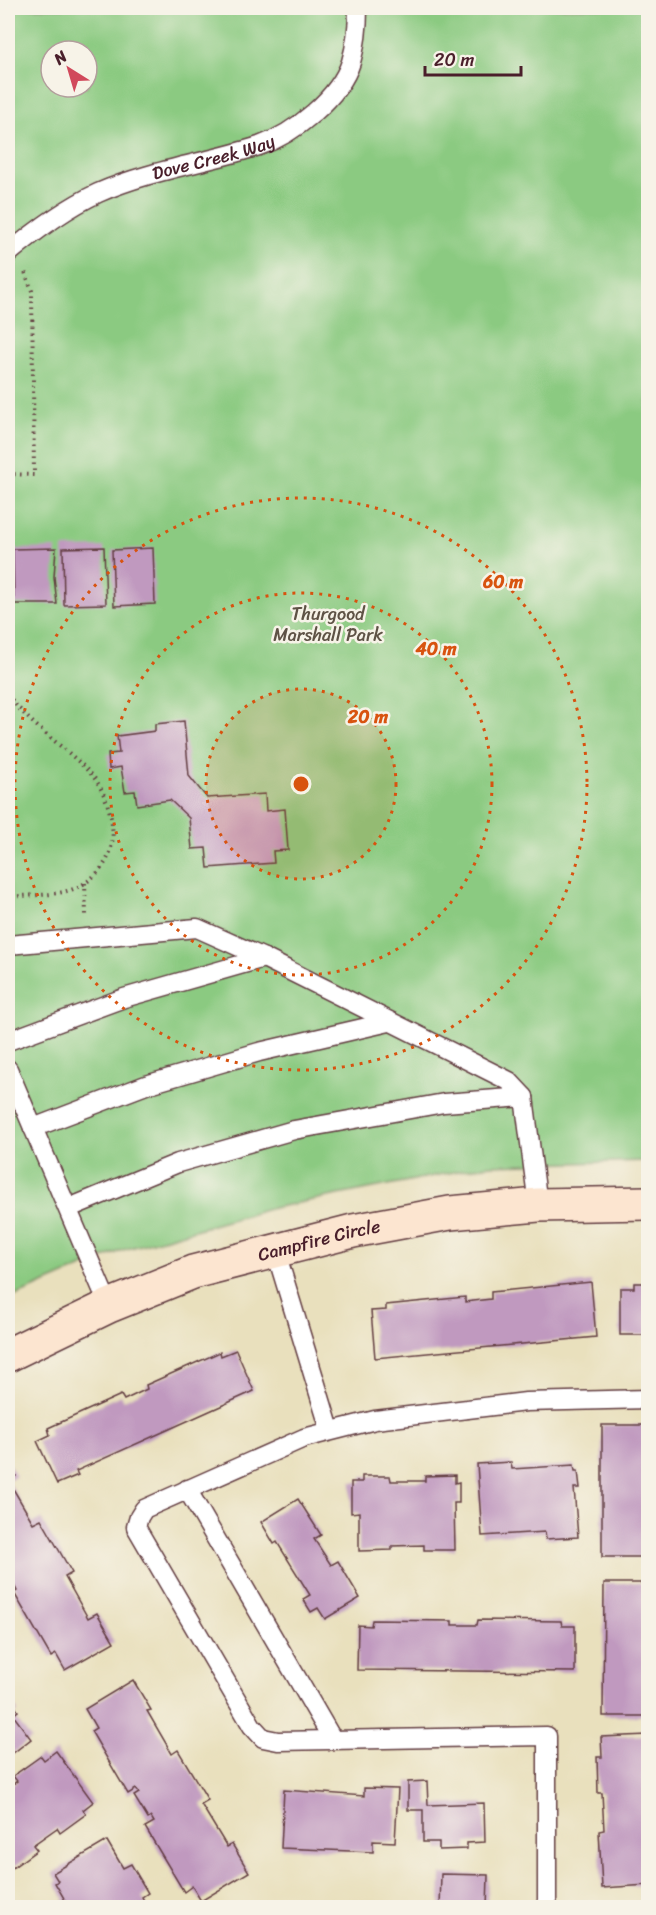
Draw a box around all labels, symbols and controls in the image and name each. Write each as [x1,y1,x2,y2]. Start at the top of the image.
north arrow [39,39,99,99]
scale bar [425,39,521,77]
text: N [46,42,74,73]
text: 20 m [434,44,474,76]
street label: Dove Creek Way [149,125,281,189]
text: 60 m [482,566,523,598]
park label: Thurgood Marshall Park [273,598,383,651]
text: 40 m [414,633,457,665]
text: 20 m [347,701,388,733]
centre of rings [291,774,311,794]
street label: Campfire Circle [254,1210,383,1271]

